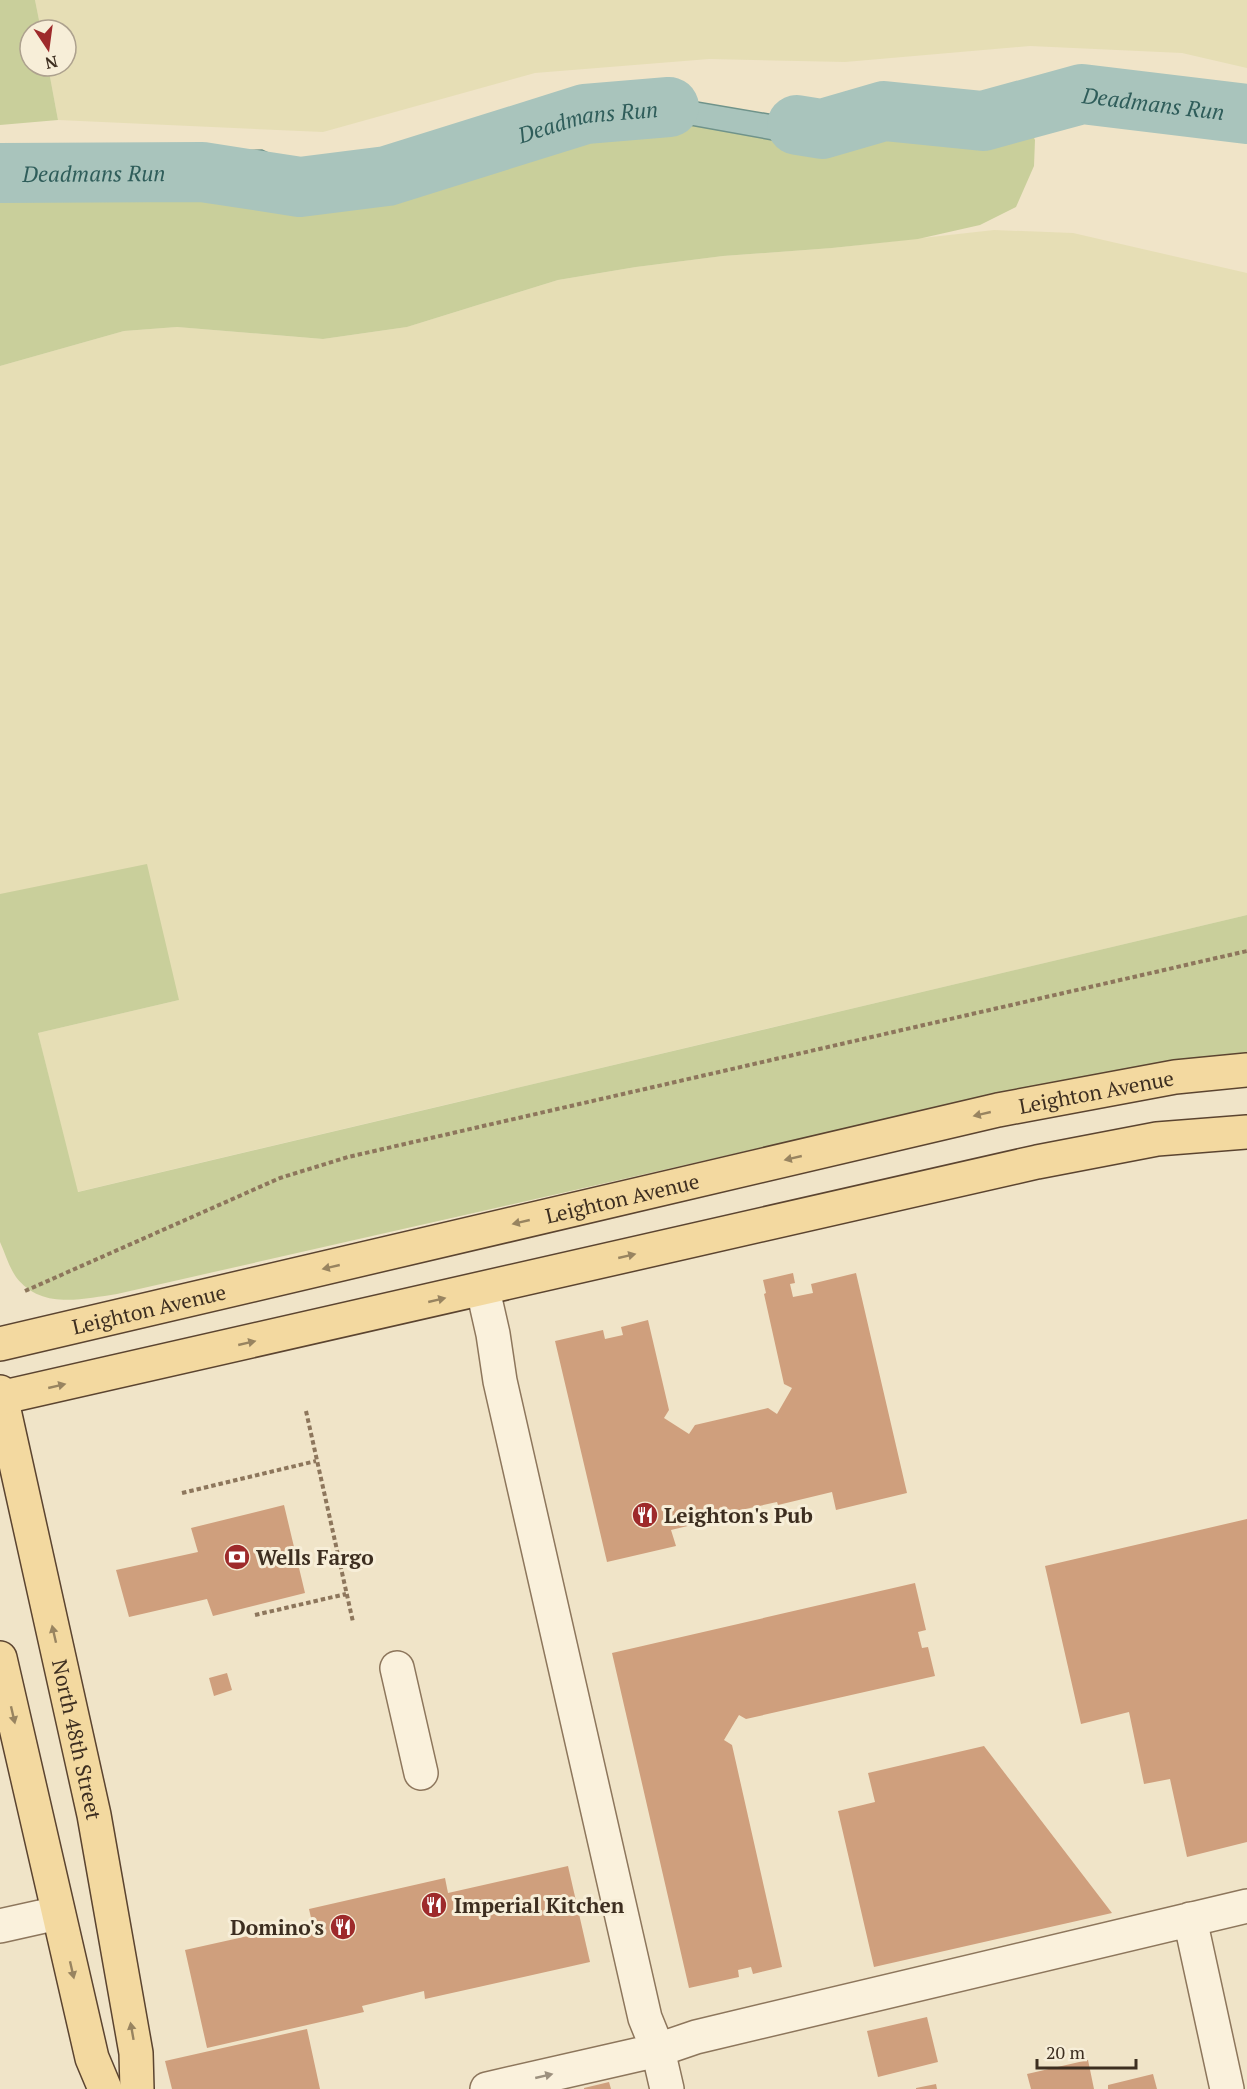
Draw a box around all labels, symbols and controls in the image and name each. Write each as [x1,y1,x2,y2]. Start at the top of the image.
north arrow [18,18,78,78]
text: N [43,51,60,75]
water label: Deadmans Run [1080,80,1226,126]
water label: Deadmans Run [513,93,659,149]
water label: Deadmans Run [21,158,166,187]
street label: Leighton Avenue [1016,1064,1176,1120]
one-way arrow [973,1109,992,1119]
one-way arrow [783,1154,802,1164]
street label: Leighton Avenue [542,1167,702,1230]
one-way arrow [512,1218,530,1228]
one-way arrow [618,1251,637,1260]
one-way arrow [322,1262,340,1272]
street label: Leighton Avenue [69,1277,229,1341]
one-way arrow [428,1294,447,1304]
one-way arrow [238,1338,257,1347]
one-way arrow [48,1381,66,1391]
restaurant icon: Leighton's Pub [630,1500,660,1530]
place label: Leighton's Pub [664,1501,813,1529]
bank icon: Wells Fargo [222,1542,252,1572]
place label: Wells Fargo [256,1543,374,1571]
one-way arrow [49,1624,59,1643]
street label: North 48th Street [46,1656,109,1822]
one-way arrow [9,1705,18,1724]
restaurant icon: Imperial Kitchen [419,1890,449,1920]
place label: Imperial Kitchen [454,1891,625,1919]
restaurant icon: Domino's [328,1912,358,1942]
place label: Domino's [230,1913,324,1941]
one-way arrow [67,1961,77,1979]
one-way arrow [127,2021,136,2040]
scale bar [1037,2032,1136,2070]
text: 20 m [1046,2040,1086,2064]
one-way arrow [535,2071,554,2080]

